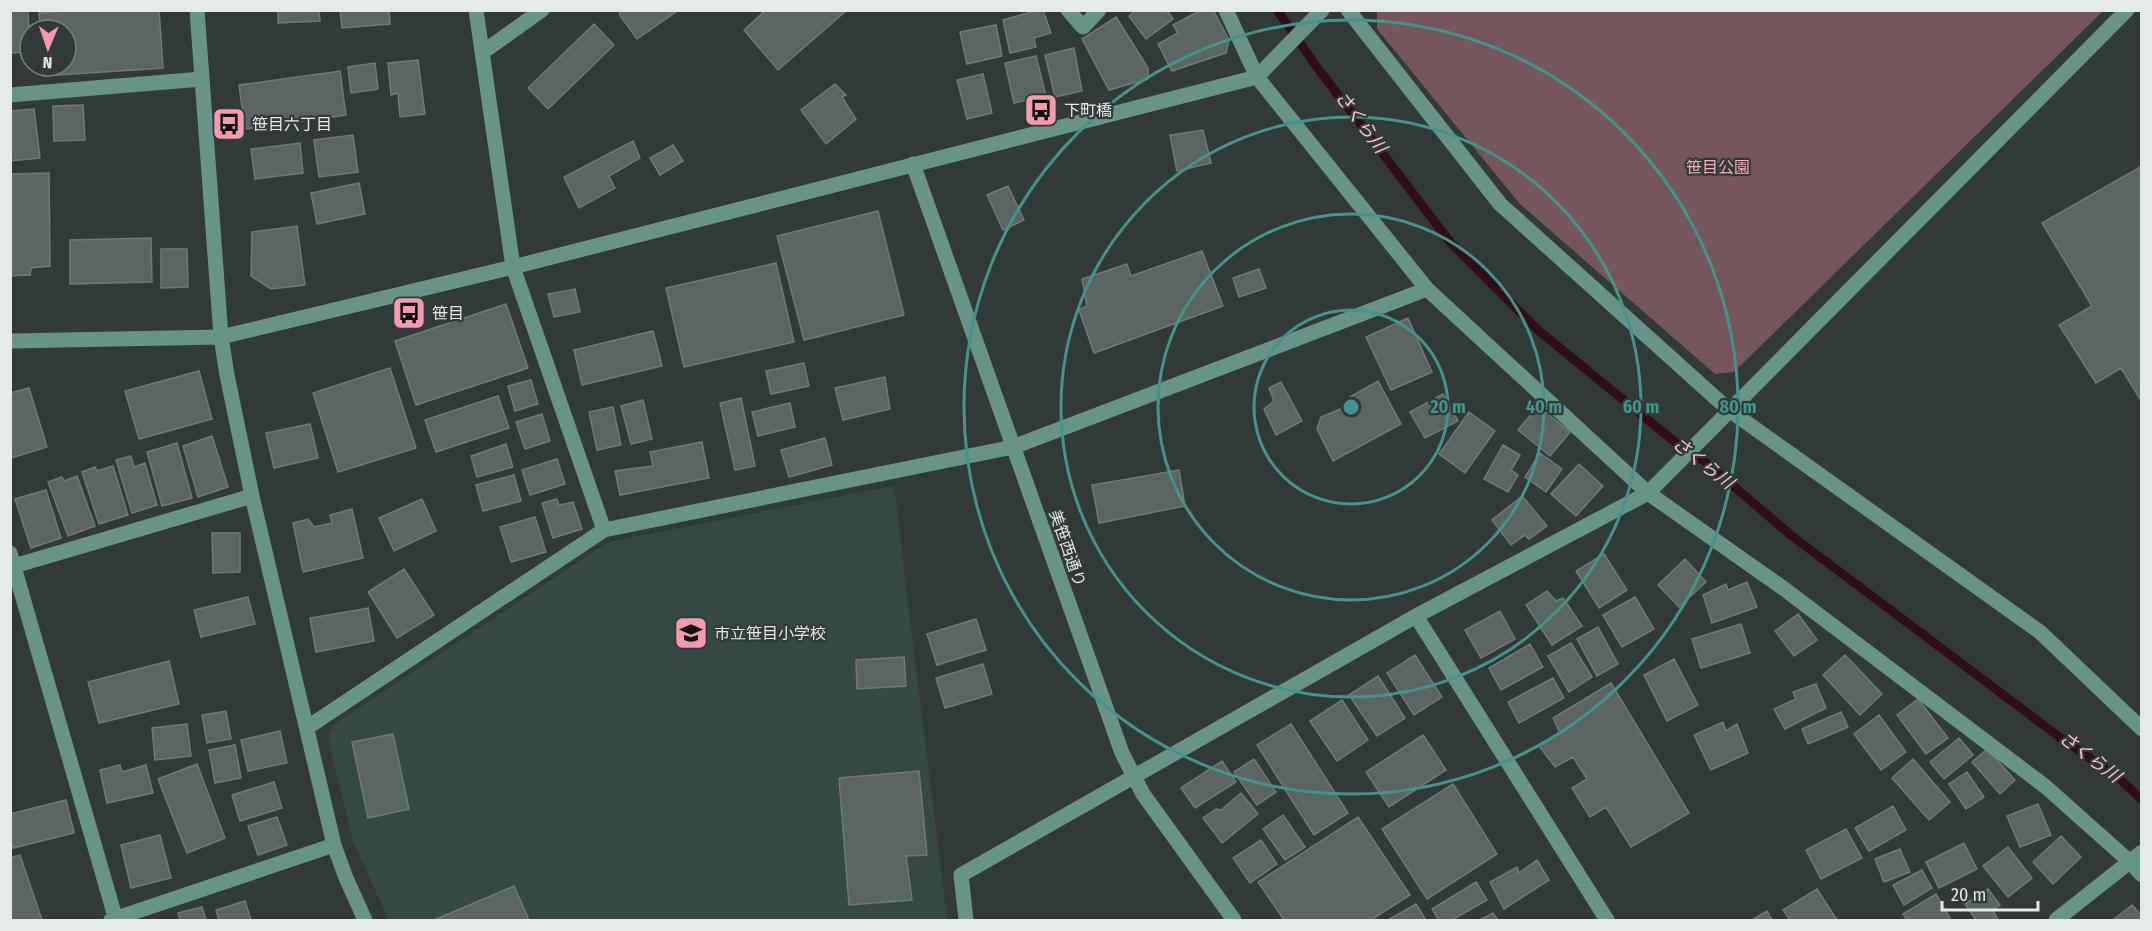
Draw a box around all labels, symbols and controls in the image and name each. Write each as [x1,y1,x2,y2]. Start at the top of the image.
north arrow [18,18,78,78]
text: N [42,53,53,72]
water label: さくら川 [1331,87,1393,159]
bus stop icon: 下町橋 [1023,92,1059,128]
place label: 下町橋 [1064,101,1112,120]
bus stop icon: 笹目六丁目 [211,106,247,142]
place label: 笹目六丁目 [252,115,332,134]
park label: 笹目公園 [1686,158,1750,177]
bus stop icon: 笹目 [391,295,427,331]
place label: 笹目 [432,304,464,323]
text: 20 m [1429,396,1466,418]
text: 40 m [1526,396,1562,418]
text: 60 m [1623,396,1659,418]
text: 80 m [1720,396,1756,418]
centre of rings [1341,397,1361,417]
water label: さくら川 [1668,432,1740,495]
street label: 美笹西通り [1046,507,1090,589]
school or university icon: 市立笹目小学校 [673,615,709,651]
place label: 市立笹目小学校 [714,624,826,643]
water label: さくら川 [2055,727,2127,789]
scale bar [1942,874,2038,912]
text: 20 m [1951,884,1986,906]

